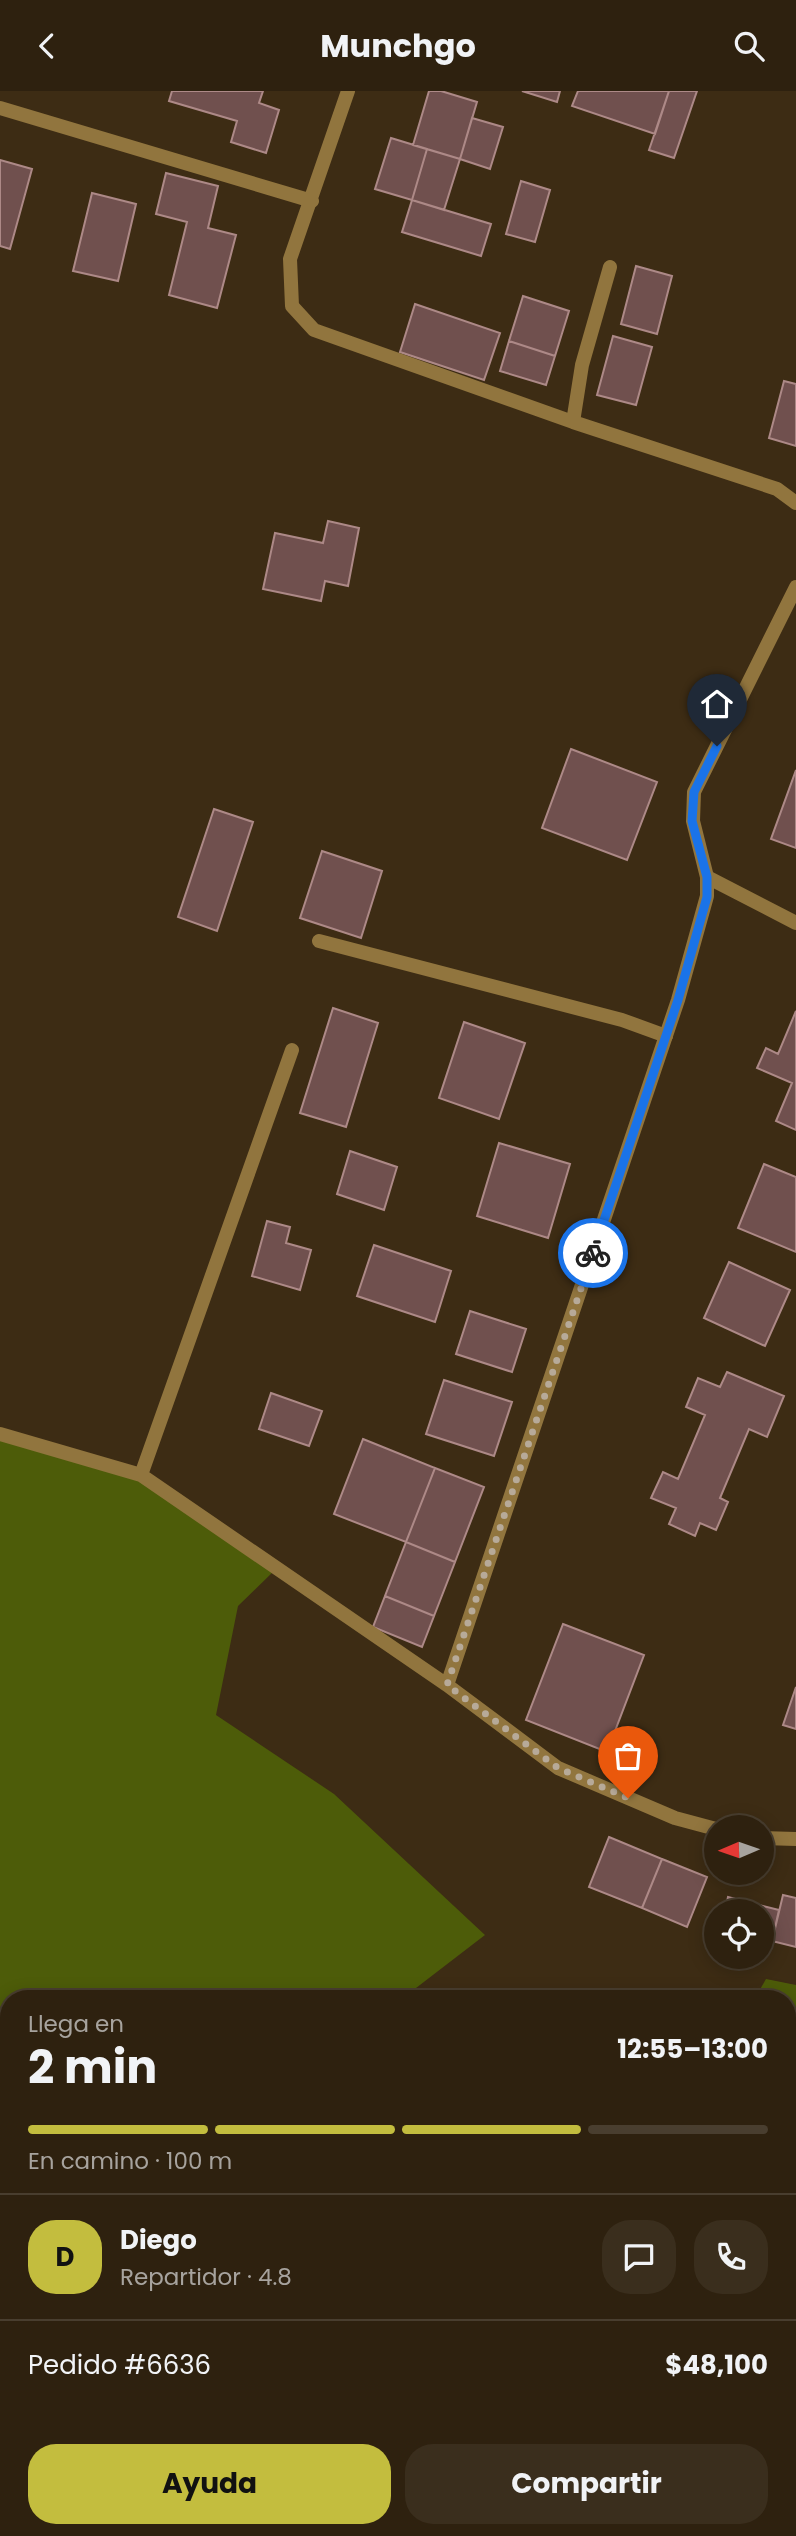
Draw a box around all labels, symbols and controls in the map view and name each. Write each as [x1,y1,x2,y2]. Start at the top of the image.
text: Munchgo [320,23,476,68]
icon: back [28,27,66,65]
icon: search [730,27,768,65]
pin [687,674,747,746]
icon: home [698,685,736,723]
courier [558,1218,628,1288]
icon: bike [574,1234,612,1272]
pin [598,1726,658,1798]
icon: bag [609,1737,647,1775]
north arrow [704,1815,774,1885]
map controls [704,1815,774,1969]
button: locate [704,1899,774,1969]
text: Llega en [28,2008,124,2040]
text: 12:55–13:00 [617,2031,768,2067]
text: 2 min [28,2035,157,2099]
text: En camino · 100 m [28,2145,232,2177]
button: chat [602,2220,676,2294]
button: phone [694,2220,768,2294]
text: Diego [120,2222,197,2258]
text: D [56,2239,74,2275]
text: Repartidor · 4.8 [120,2261,292,2293]
text: Pedido #6636 [28,2347,211,2383]
text: $48,100 [665,2347,768,2383]
button: Ayuda [28,2444,391,2524]
button: Compartir [405,2444,768,2524]

